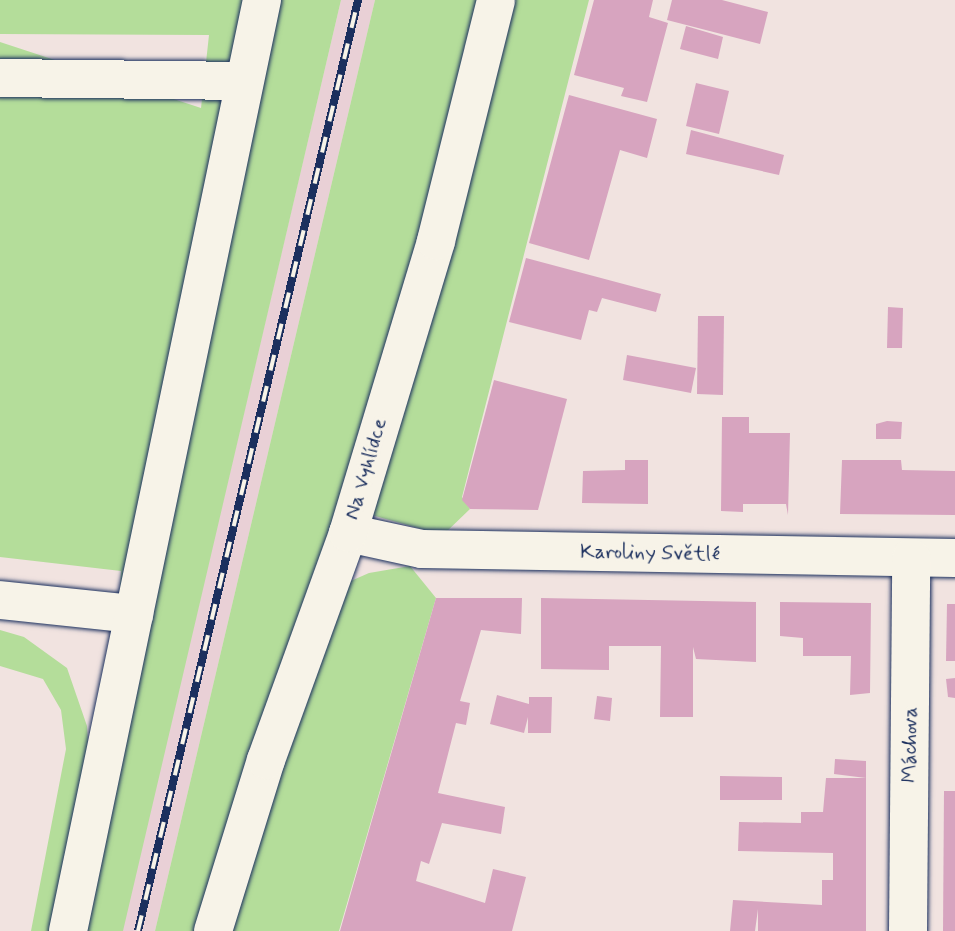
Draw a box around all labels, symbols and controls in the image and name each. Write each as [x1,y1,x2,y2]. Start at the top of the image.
street label: Na Vyhlídce [339,415,393,523]
street label: Karoliny Světlé [579,539,721,567]
street label: Máchova [897,707,923,783]

